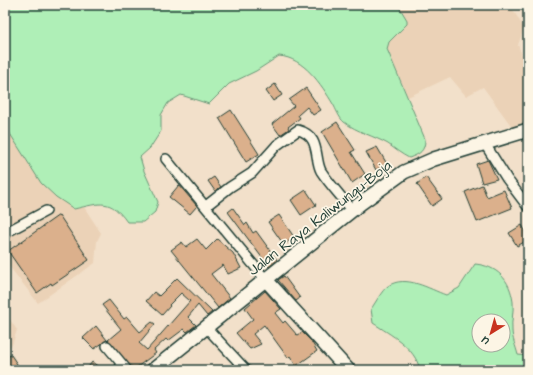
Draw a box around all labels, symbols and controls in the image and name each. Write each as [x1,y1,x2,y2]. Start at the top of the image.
street label: Jalan Raya Kaliwungu-Boja [244,155,397,282]
north arrow [471,313,511,353]
text: U [478,333,493,349]

